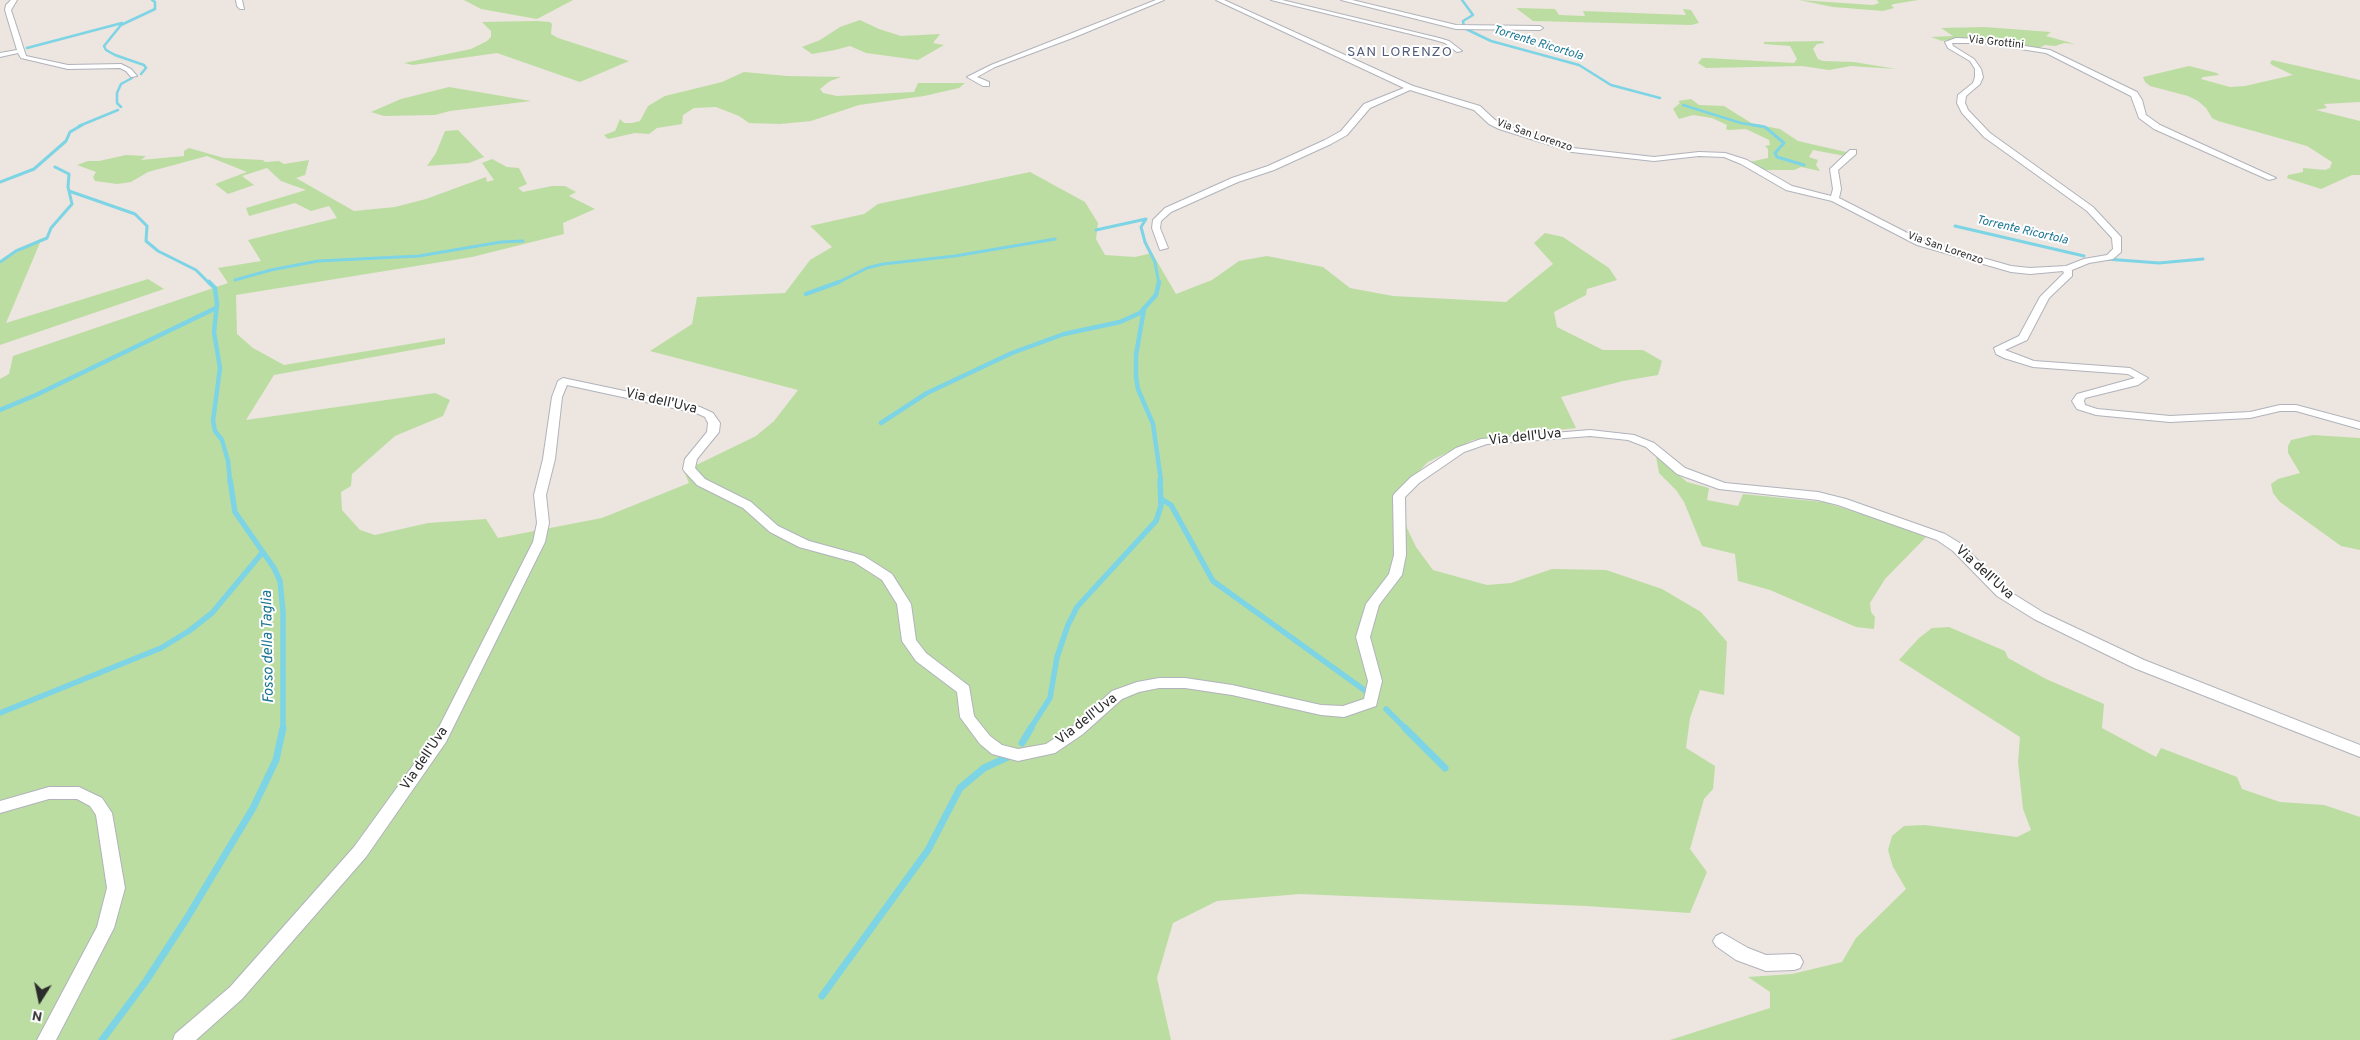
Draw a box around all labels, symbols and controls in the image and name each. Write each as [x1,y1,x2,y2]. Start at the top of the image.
water label: Torrente Ricortola [1491,23,1585,65]
street label: Via Grottini [1968,34,2024,52]
district label: SAN LORENZO [1346,45,1454,61]
street label: Via San Lorenzo [1494,117,1574,155]
water label: Torrente Ricortola [1975,213,2069,249]
street label: Via San Lorenzo [1905,230,1985,268]
street label: Via dell'Uva [624,386,698,418]
street label: Via dell'Uva [1488,426,1562,450]
street label: Via dell'Uva [1951,542,2017,604]
water label: Fosso della Taglia [259,590,279,704]
street label: Via dell'Uva [1053,691,1121,749]
street label: Via dell'Uva [398,724,452,794]
north arrow [15,975,65,1025]
text: N [31,1006,44,1025]

